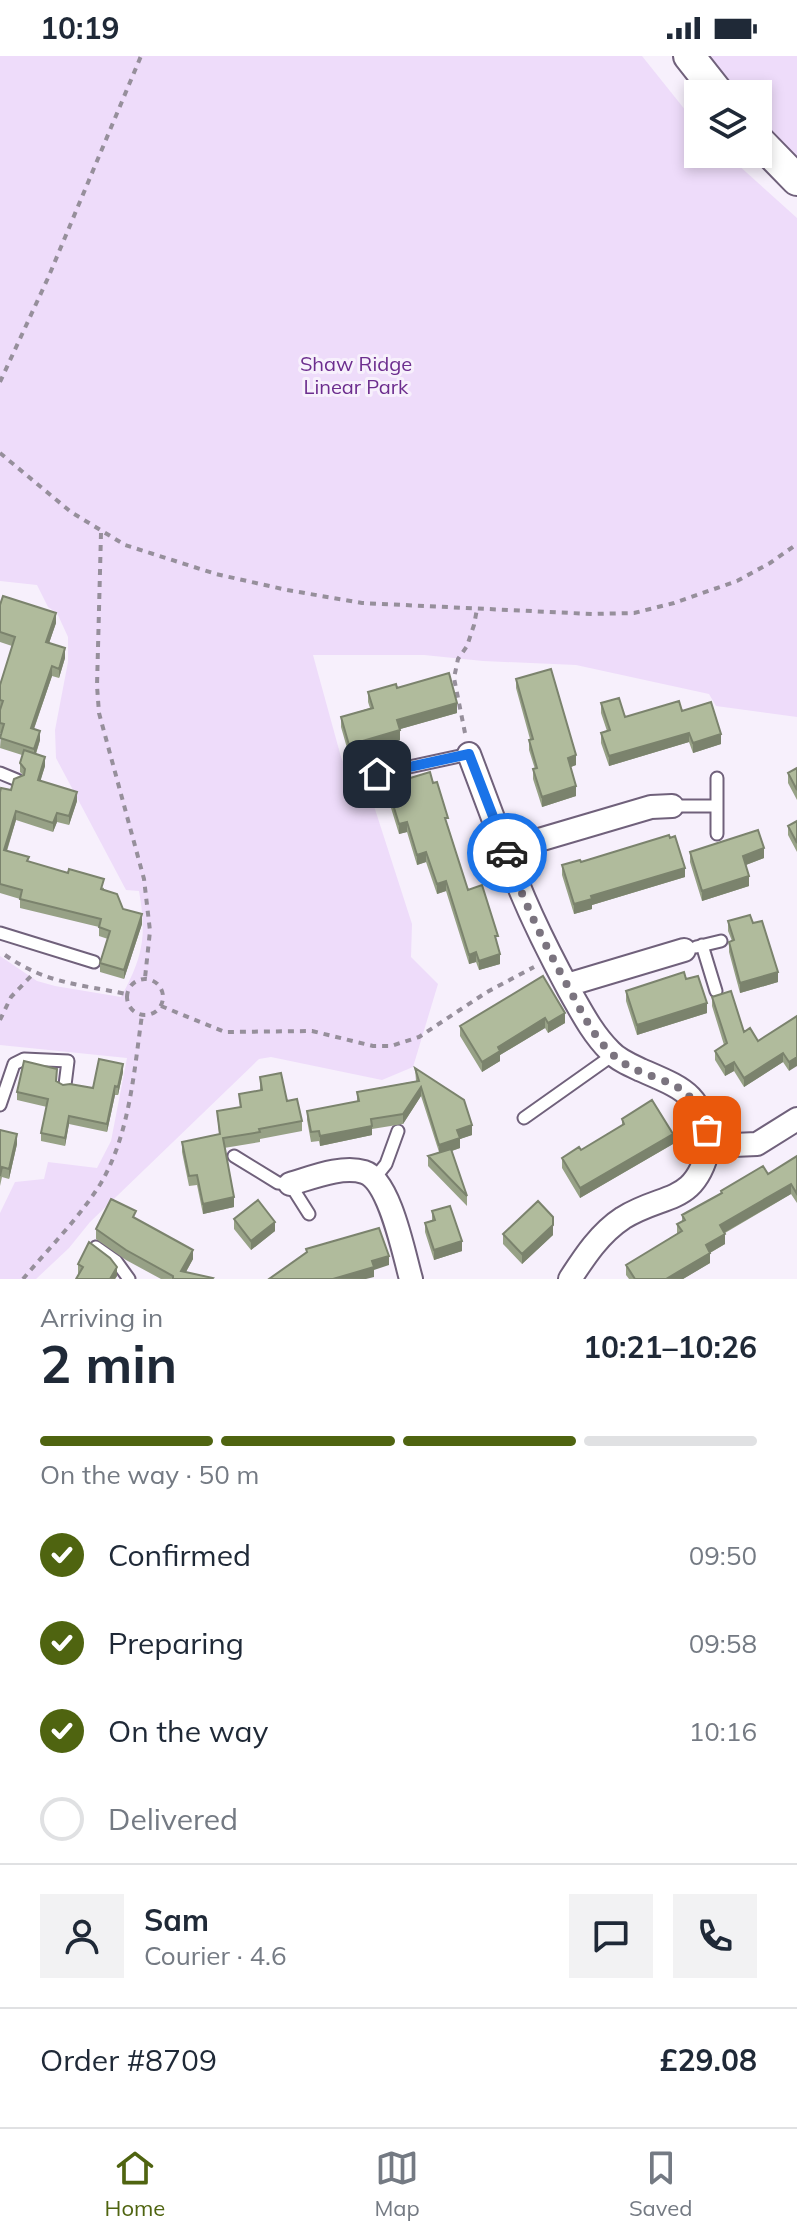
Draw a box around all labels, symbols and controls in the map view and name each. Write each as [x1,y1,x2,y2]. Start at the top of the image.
text: 10:19 [40,9,119,47]
map controls [684,80,772,168]
button: layers [684,80,772,168]
park label: Shaw Ridge Linear Park [300,351,412,399]
pin [343,740,411,808]
icon: home [355,752,399,796]
courier [467,813,547,893]
icon: car [485,831,529,875]
pin [673,1096,741,1164]
icon: bag [685,1108,729,1152]
text: Arriving in [40,1301,163,1334]
text: 10:21–10:26 [583,1328,757,1366]
text: 2 min [40,1331,177,1396]
text: On the way · 50 m [40,1458,259,1491]
icon: check [40,1533,84,1577]
text: Confirmed [108,1536,251,1574]
text: 09:50 [689,1539,757,1572]
icon: check [40,1621,84,1665]
text: Preparing [108,1624,244,1662]
text: 09:58 [689,1627,757,1660]
icon: check [40,1709,84,1753]
text: On the way [108,1712,268,1750]
text: 10:16 [689,1715,757,1748]
text: Delivered [108,1800,238,1838]
button: person [40,1894,124,1978]
button: chat [569,1894,653,1978]
button: phone [673,1894,757,1978]
text: Sam [144,1901,209,1939]
text: Courier · 4.6 [144,1939,287,1972]
text: Order #8709 [40,2041,217,2079]
text: £29.08 [660,2041,757,2079]
tab: Home [105,2146,165,2222]
tab: Map [374,2146,420,2222]
tab: Saved [629,2146,692,2222]

